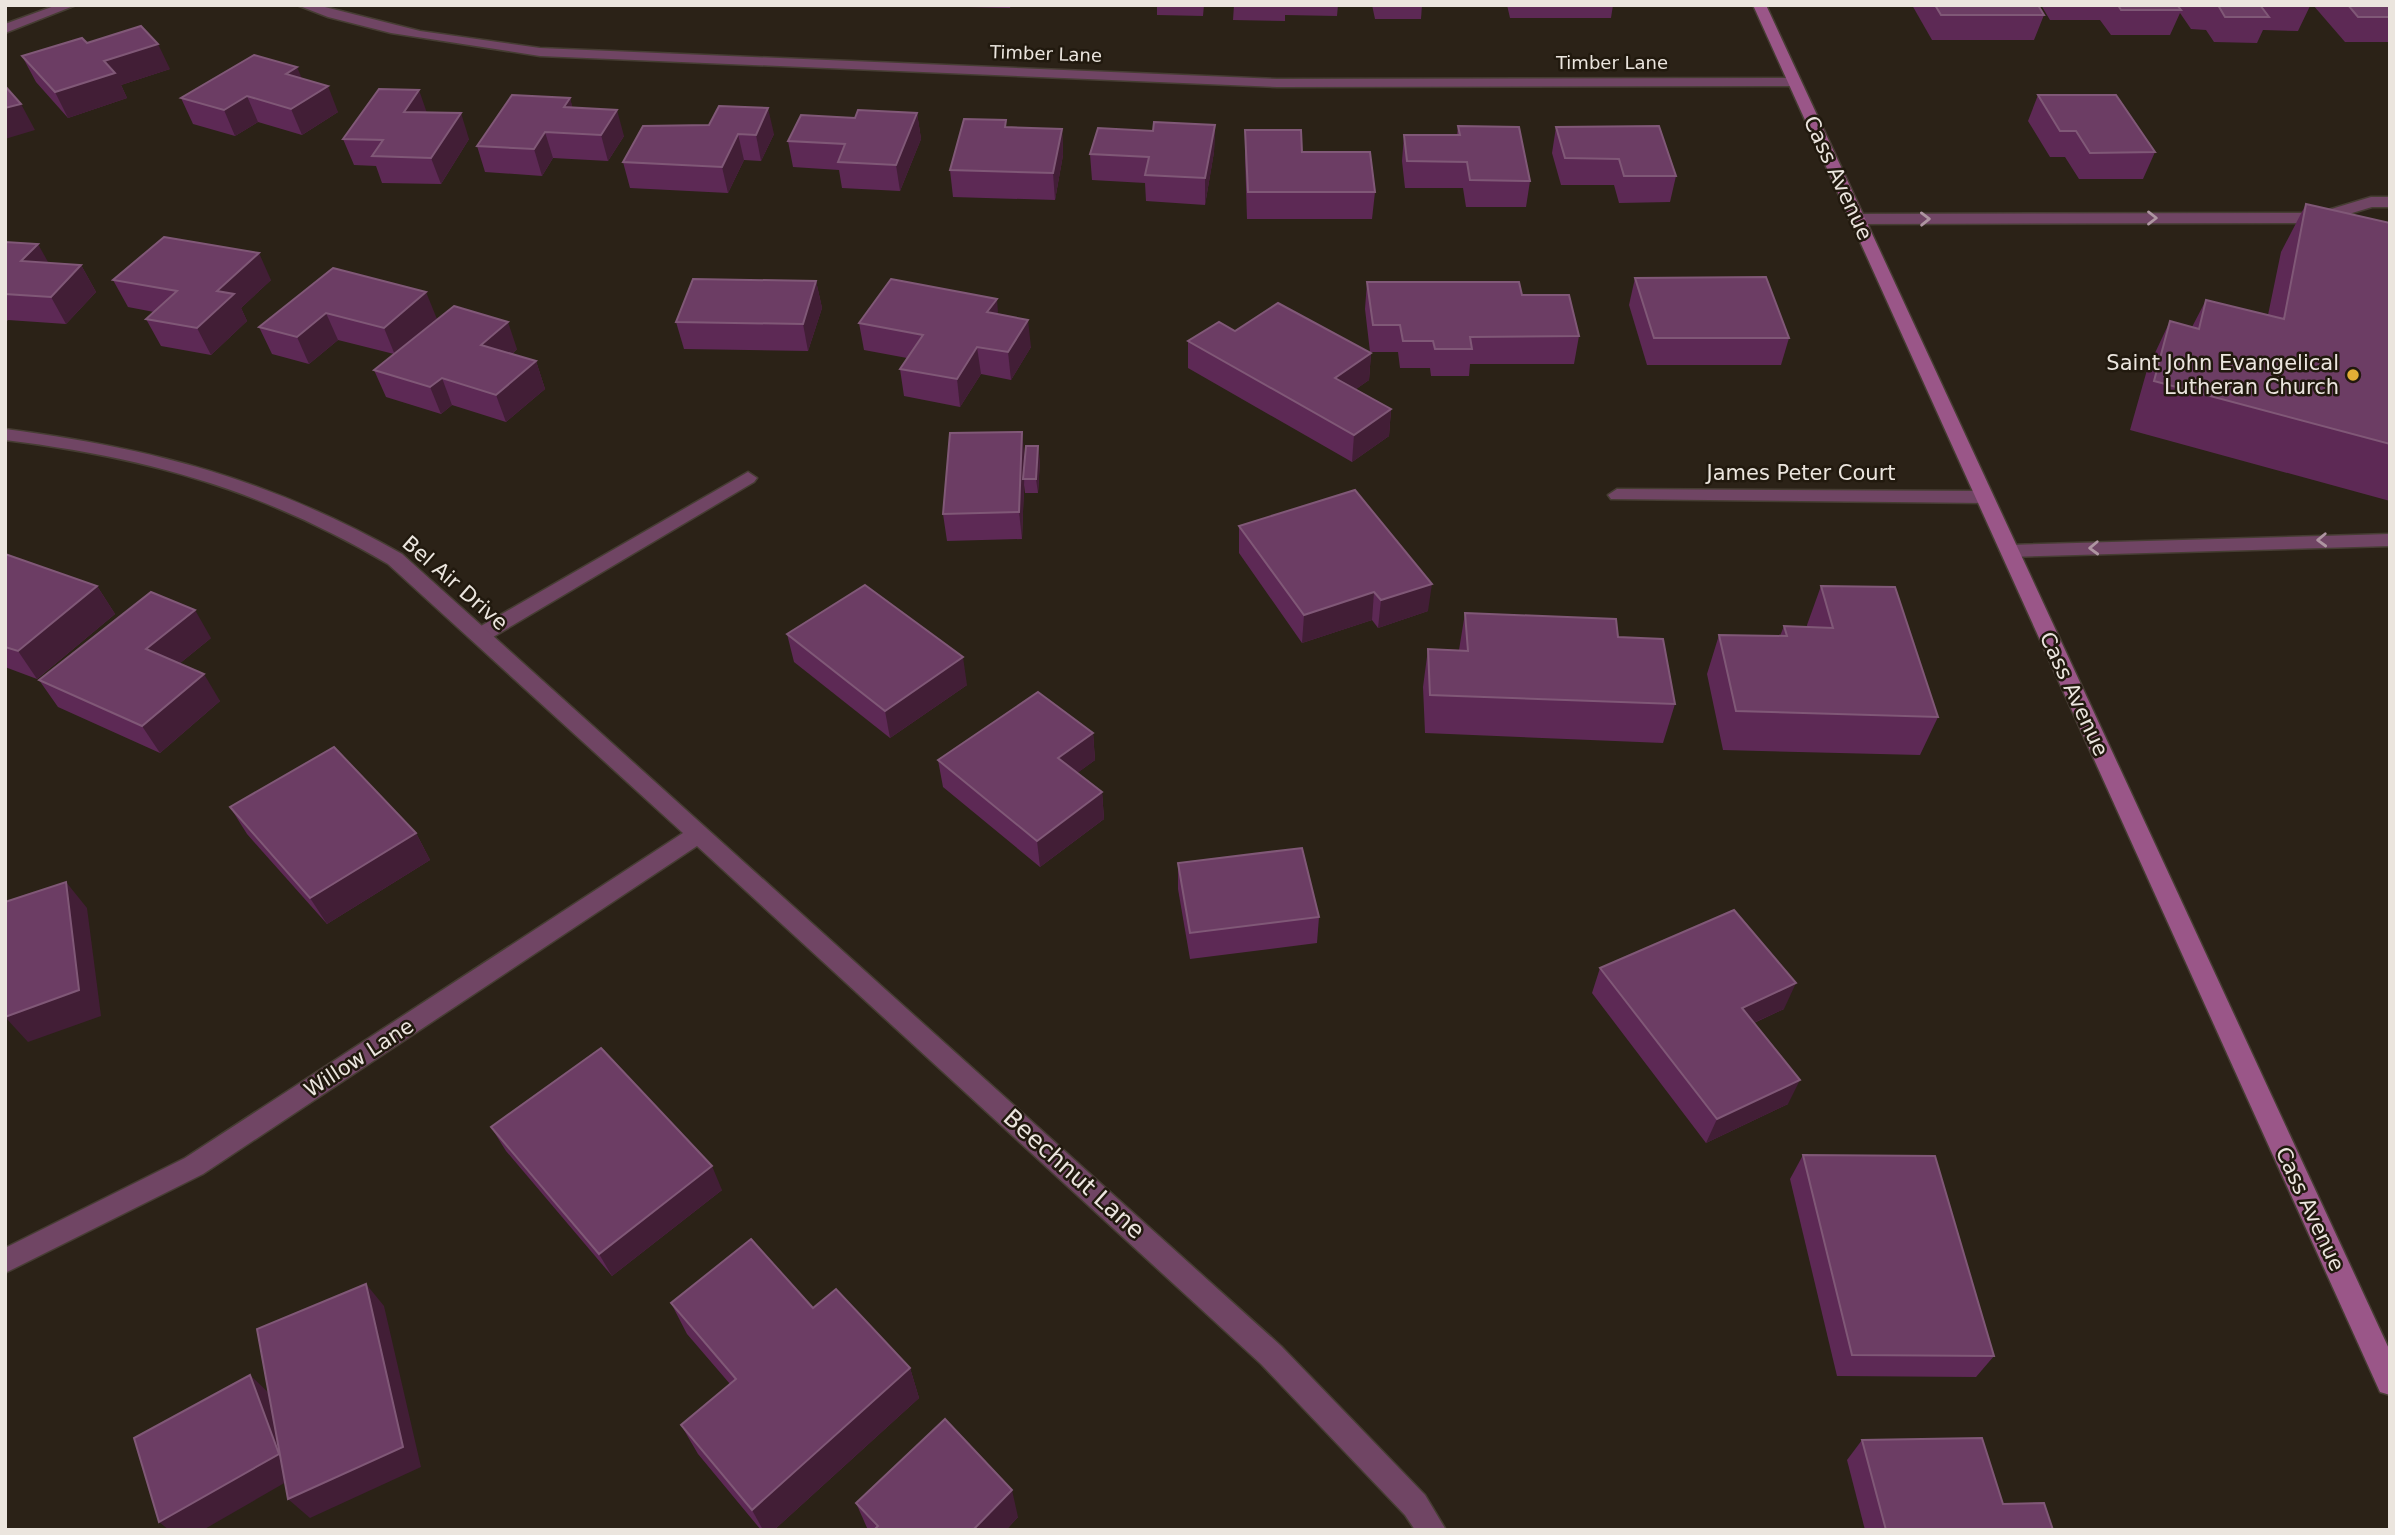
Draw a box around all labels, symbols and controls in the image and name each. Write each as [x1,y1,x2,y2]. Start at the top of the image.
street label: Timber Lane [989,41,1102,66]
street label: Timber Lane [1555,52,1668,73]
street label: Cass Avenue [1799,112,1877,244]
one-way arrow [2148,210,2158,226]
one-way arrow [1920,211,1931,227]
place label: Saint John Evangelical Lutheran Church [2106,351,2339,399]
marker: Saint John Evangelical Lutheran Church [2345,367,2361,383]
street label: James Peter Court [1704,461,1896,485]
street label: Bel Air Drive [398,531,512,635]
one-way arrow [2316,533,2327,548]
one-way arrow [2088,540,2099,555]
street label: Cass Avenue [2035,628,2113,760]
street label: Willow Lane [300,1014,418,1102]
street label: Beechnut Lane [998,1103,1150,1245]
street label: Cass Avenue [2271,1143,2349,1275]

